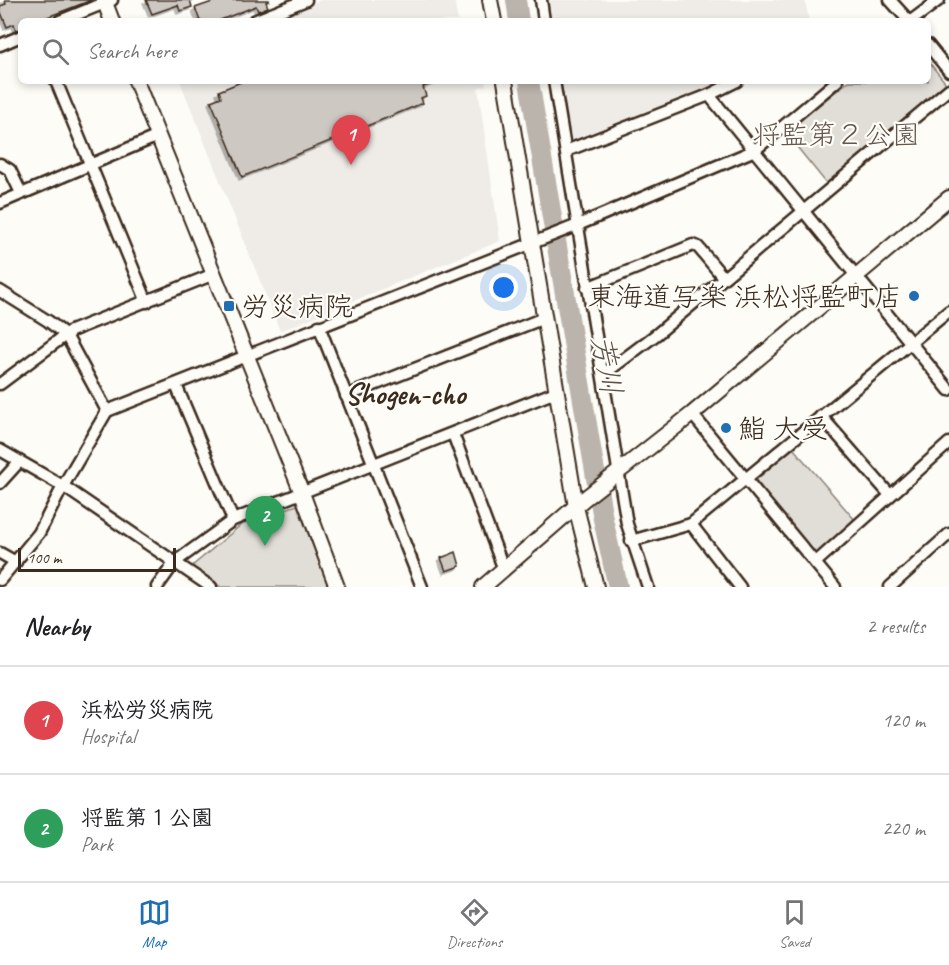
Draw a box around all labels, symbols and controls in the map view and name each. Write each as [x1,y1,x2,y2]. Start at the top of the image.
search box [18,18,931,84]
icon: search [39,35,72,68]
text: Search here [87,37,177,65]
pin: 1 [332,116,370,165]
park label: 将監第２公園 [752,117,920,152]
your location [489,273,518,302]
place label: 東海道写楽 浜松将監町店 [587,279,902,314]
place label: 労災病院 [241,289,353,324]
marker: 東海道写楽 浜松将監町店 [907,289,921,303]
marker: 労災病院 [222,299,236,313]
water label: 芳川 [583,332,631,398]
district label: Shogen-cho [345,375,467,413]
place label: 鮨 大受 [738,411,829,446]
marker: 鮨 大受 [719,421,733,435]
pin: 2 [246,496,284,546]
scale bar [18,545,176,572]
text: 100 m [27,548,61,568]
text: Nearby [24,610,89,643]
text: 2 results [866,614,925,639]
text: 浜松労災病院 [81,696,213,724]
text: 1 [39,708,48,733]
text: 120 m [882,708,925,733]
text: Hospital [81,724,136,749]
text: 将監第１公園 [81,804,213,832]
text: 2 [39,816,48,841]
text: 220 m [882,816,925,841]
text: Park [81,832,113,857]
tab: Map [138,896,171,952]
tab: Directions [447,896,502,952]
tab: Saved [778,896,811,952]

